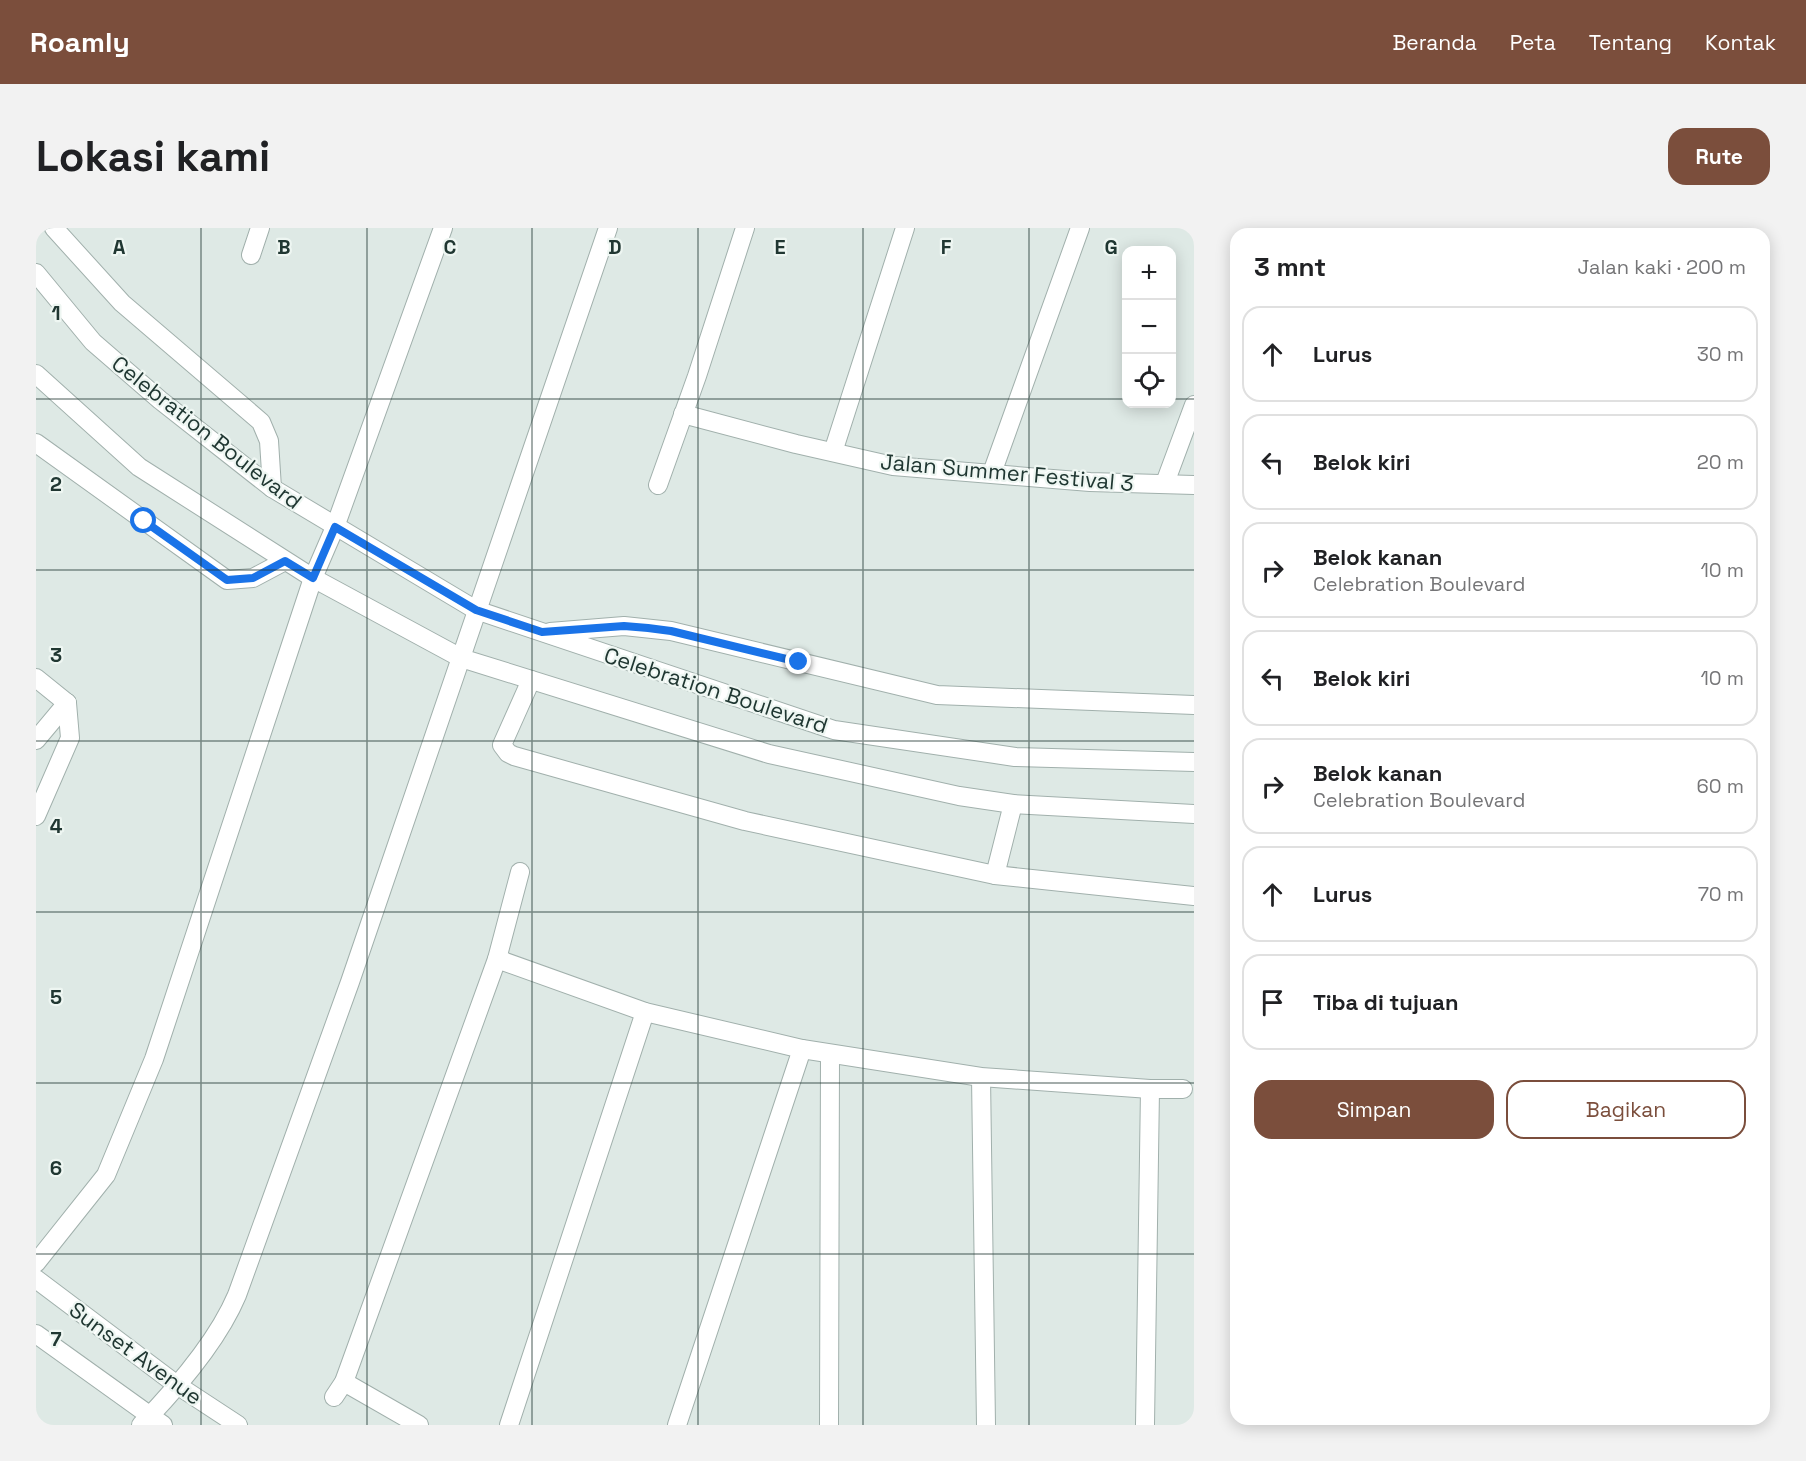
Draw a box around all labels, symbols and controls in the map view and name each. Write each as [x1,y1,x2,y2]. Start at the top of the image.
text: Roamly [30,24,130,60]
text: Beranda [1392,29,1477,56]
text: Peta [1510,29,1556,56]
text: Tentang [1589,29,1672,56]
text: Kontak [1705,29,1776,56]
button: Rute [1668,128,1770,185]
text: Lokasi kami [36,130,270,183]
text: A [113,234,126,260]
text: B [277,234,291,260]
text: C [444,234,457,260]
text: D [608,234,622,260]
text: E [774,234,786,260]
text: F [941,234,952,260]
text: G [1104,234,1118,260]
map controls [1122,246,1176,408]
button: + [1122,246,1176,300]
text: 3 mnt [1254,250,1326,284]
text: Jalan kaki · 200 m [1578,254,1746,280]
text: 1 [51,300,61,326]
button: − [1122,300,1176,354]
icon: ahead [1256,338,1289,371]
text: Lurus [1313,340,1372,368]
text: 30 m [1697,341,1744,367]
street label: Celebration Boulevard [106,349,308,515]
button: locate [1122,354,1176,408]
icon: left [1256,446,1289,479]
street label: Jalan Summer Festival 3 [879,447,1135,497]
text: Belok kiri [1313,448,1410,476]
text: 20 m [1697,449,1744,475]
text: 2 [50,471,62,497]
route start [130,507,156,533]
text: Belok kanan [1313,543,1442,571]
icon: right [1256,554,1289,587]
text: 10 m [1700,557,1744,583]
text: Celebration Boulevard [1313,571,1525,597]
street label: Celebration Boulevard [601,641,831,739]
text: 3 [50,642,62,668]
route end [785,648,811,674]
icon: left [1256,662,1289,695]
text: Belok kiri [1313,664,1410,692]
text: 10 m [1700,665,1744,691]
text: Belok kanan [1313,759,1442,787]
icon: right [1256,770,1289,803]
text: 60 m [1697,773,1744,799]
text: Celebration Boulevard [1313,787,1525,813]
text: 4 [50,813,63,839]
icon: ahead [1256,878,1289,911]
text: Lurus [1313,880,1372,908]
text: 70 m [1698,881,1744,907]
text: 5 [50,984,62,1010]
icon: arrive [1256,986,1289,1019]
text: Tiba di tujuan [1313,988,1459,1016]
button: Simpan [1254,1080,1494,1139]
button: Bagikan [1506,1080,1746,1139]
text: 6 [50,1155,62,1181]
street label: Sunset Avenue [64,1295,208,1411]
text: 7 [50,1326,62,1352]

